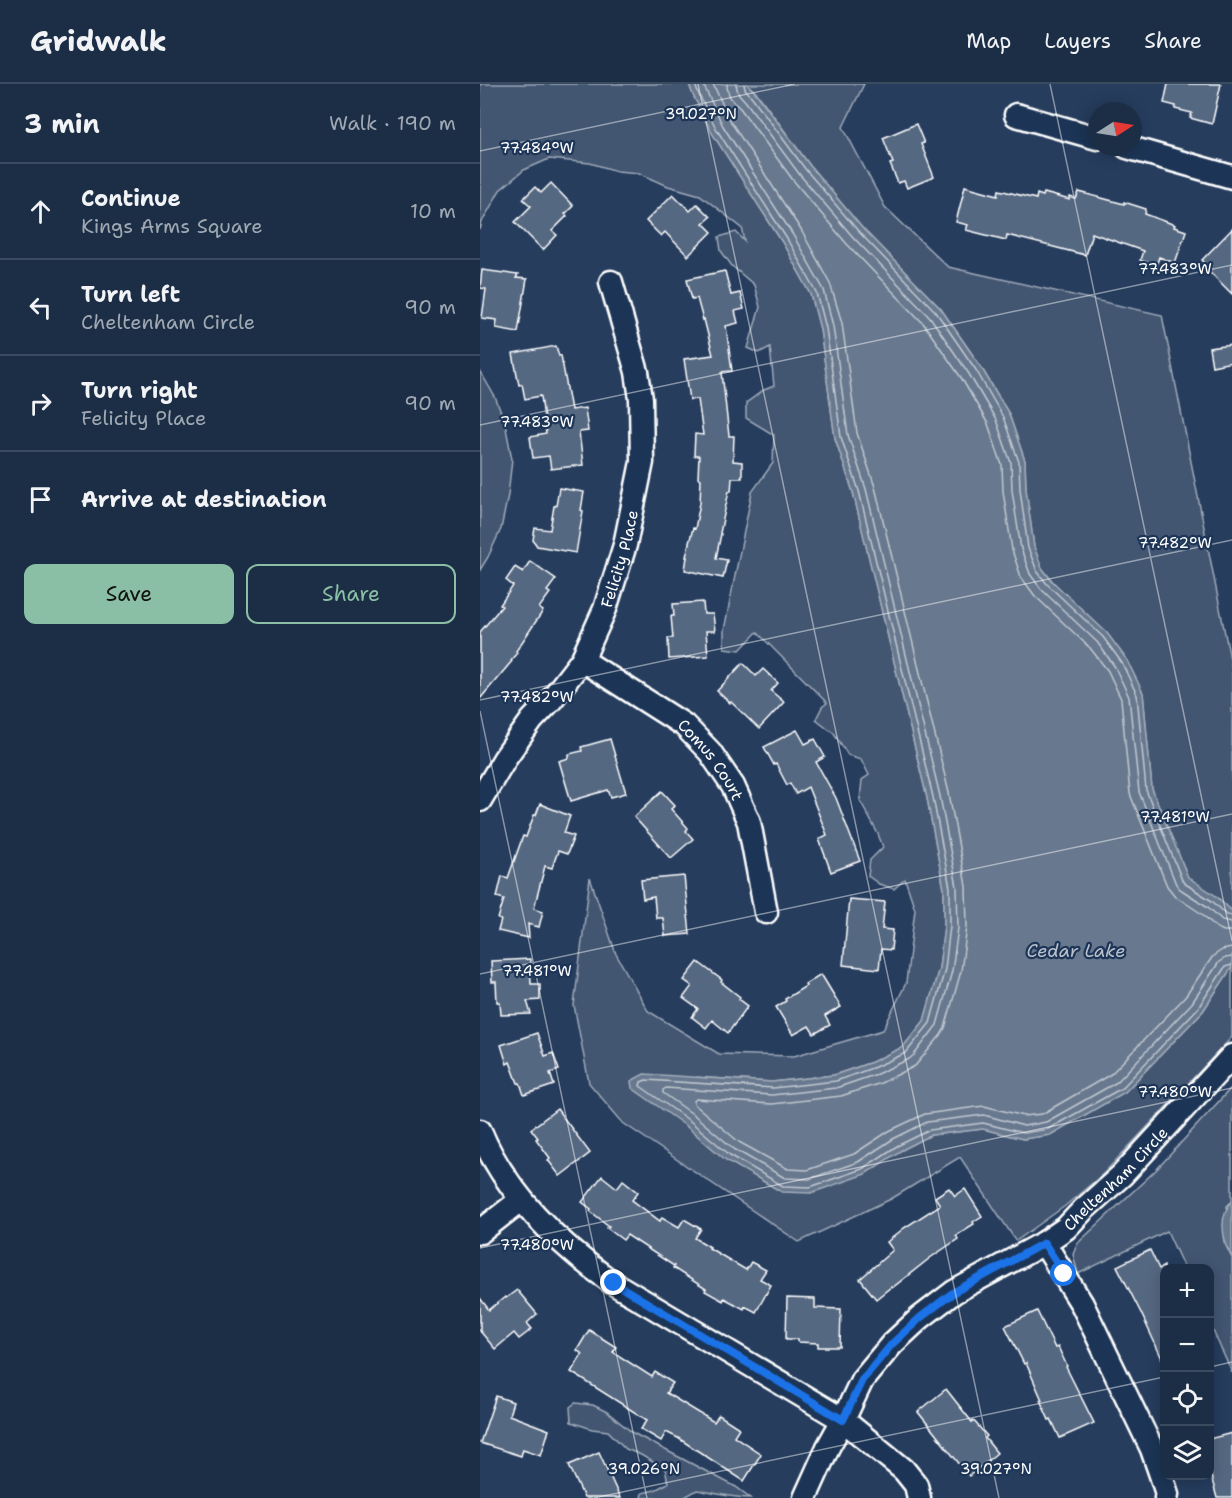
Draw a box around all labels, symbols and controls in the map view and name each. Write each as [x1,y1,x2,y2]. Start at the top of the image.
text: Gridwalk [30,22,167,60]
text: Map [966,27,1011,55]
text: Layers [1044,27,1111,55]
text: Share [1144,27,1202,55]
north arrow [1088,102,1142,156]
text: 39.027°N [665,104,737,124]
text: 3 min [24,106,100,141]
text: Walk · 190 m [329,110,456,136]
text: 77.484°W [500,138,574,158]
text: Continue [81,184,181,213]
icon: ahead [24,195,57,228]
text: 10 m [410,198,456,224]
text: Kings Arms Square [81,213,263,239]
text: 77.483°W [1138,259,1212,279]
text: Turn left [81,280,180,309]
icon: left [24,291,57,324]
text: 90 m [404,294,456,320]
text: Cheltenham Circle [81,309,255,335]
text: Turn right [81,376,198,405]
icon: right [24,387,57,420]
text: 90 m [404,390,456,416]
text: Felicity Place [81,405,206,431]
text: 77.483°W [500,412,574,432]
icon: arrive [24,483,57,516]
text: Arrive at destination [81,485,327,514]
street label: Felicity Place [596,508,642,610]
text: 77.482°W [1138,533,1212,553]
button: Save [24,564,234,624]
button: Share [246,564,456,624]
text: 77.482°W [500,687,574,707]
street label: Comus Court [674,714,748,803]
text: 77.481°W [1140,807,1210,827]
water label: Cedar Lake [1027,939,1125,963]
text: 77.481°W [502,961,572,981]
text: 77.480°W [1138,1082,1212,1102]
street label: Cheltenham Circle [1059,1122,1172,1235]
text: 77.480°W [500,1235,574,1255]
route start [1050,1260,1076,1286]
map controls [1160,1264,1214,1480]
button: + [1160,1264,1214,1318]
route end [600,1269,626,1295]
button: − [1160,1318,1214,1372]
button: locate [1160,1372,1214,1426]
button: layers [1160,1426,1214,1480]
text: 39.026°N [608,1459,680,1479]
text: 39.027°N [960,1459,1032,1479]

